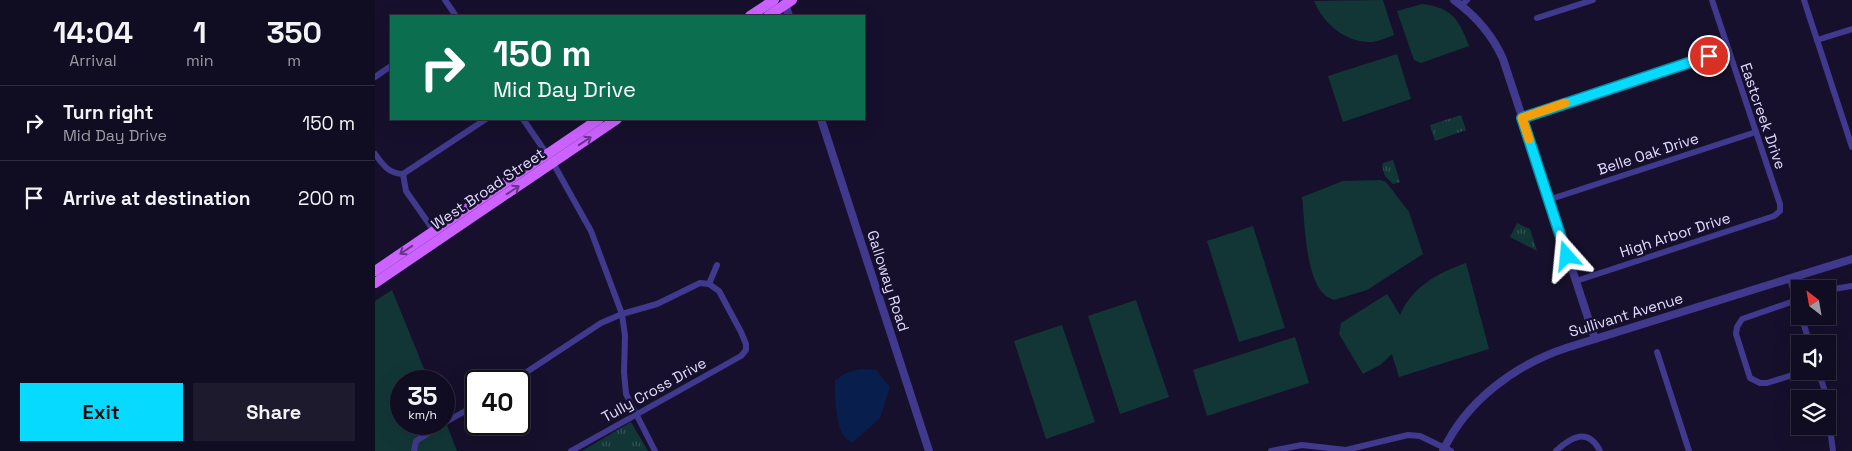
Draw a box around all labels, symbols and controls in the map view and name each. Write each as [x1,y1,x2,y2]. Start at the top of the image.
text: 14:04 [53,13,133,52]
text: 1 [193,13,206,52]
text: 350 [266,13,322,52]
text: 150 m [493,32,591,76]
icon: right [410,35,475,100]
pin [1688,35,1730,77]
icon: arrive [1695,42,1723,70]
text: Arrival [69,50,117,71]
text: min [186,50,213,71]
text: m [287,50,301,71]
street label: Eastcreek Drive [1736,60,1791,172]
text: Mid Day Drive [493,75,636,103]
text: Turn right [63,100,153,125]
icon: right [20,109,48,137]
text: 150 m [302,111,355,136]
text: Mid Day Drive [63,125,167,146]
street label: Belle Oak Drive [1595,128,1701,179]
one-way arrow [578,136,592,146]
street label: West Broad Street [427,144,548,234]
icon: arrive [20,184,48,212]
one-way arrow [505,185,519,195]
text: Arrive at destination [63,186,251,211]
text: 200 m [298,186,355,211]
street label: High Arbor Drive [1617,208,1733,261]
street label: Galloway Road [863,228,914,334]
position arrow [1540,229,1592,281]
one-way arrow [400,245,414,255]
north arrow [1791,280,1836,325]
map controls [1791,280,1836,435]
street label: Sullivant Avenue [1566,288,1685,341]
button: sound [1791,335,1836,380]
street label: Tully Cross Drive [598,353,710,426]
speed limit sign: 40 [465,370,530,435]
text: 35 [407,380,438,412]
button: Exit [20,383,183,441]
button: Share [193,383,355,441]
button: layers [1791,390,1836,435]
text: km/h [408,407,437,423]

